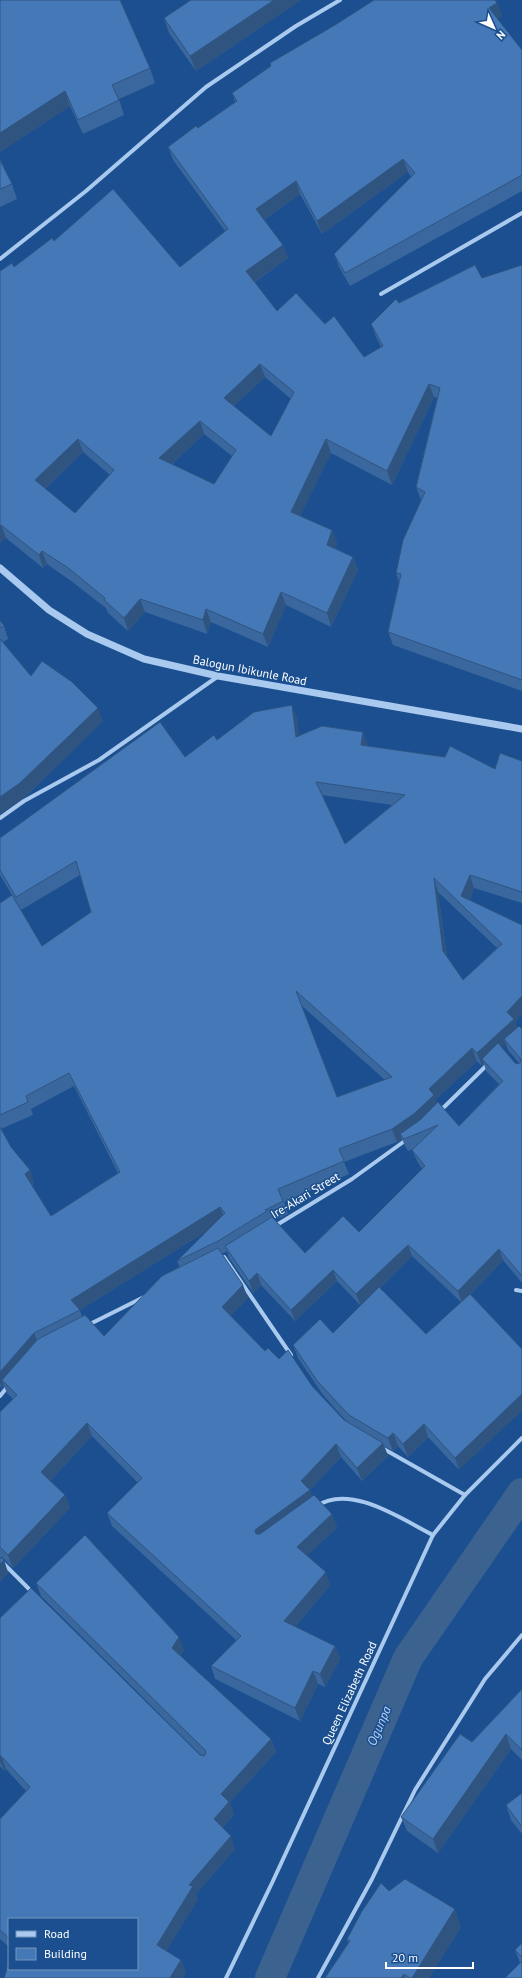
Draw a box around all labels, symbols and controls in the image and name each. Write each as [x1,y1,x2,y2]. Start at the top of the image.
north arrow [474,8,514,48]
text: N [494,28,509,43]
street label: Balogun Ibikunle Road [192,652,308,688]
street label: Ire-Akari Street [268,1169,342,1221]
street label: Queen Elizabeth Road [318,1639,380,1747]
water label: Ogunpa [363,1703,395,1748]
legend [8,1918,138,1970]
text: Road [44,1926,69,1941]
scale bar [386,1944,473,1970]
text: Building [44,1946,87,1961]
text: 20 m [392,1950,418,1965]

